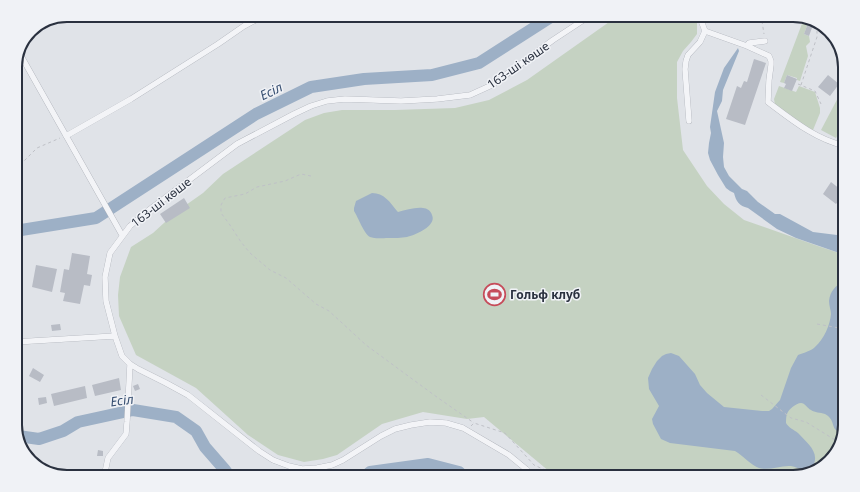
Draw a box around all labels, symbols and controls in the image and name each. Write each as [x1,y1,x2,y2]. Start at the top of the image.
street label: 163-ші көше [484,37,553,93]
water label: Есіл [257,78,286,104]
street label: 163-ші көше [127,173,195,231]
sports icon: Гольф клуб [481,281,507,307]
place label: Гольф клуб [510,286,580,303]
water label: Есіл [109,390,135,410]

